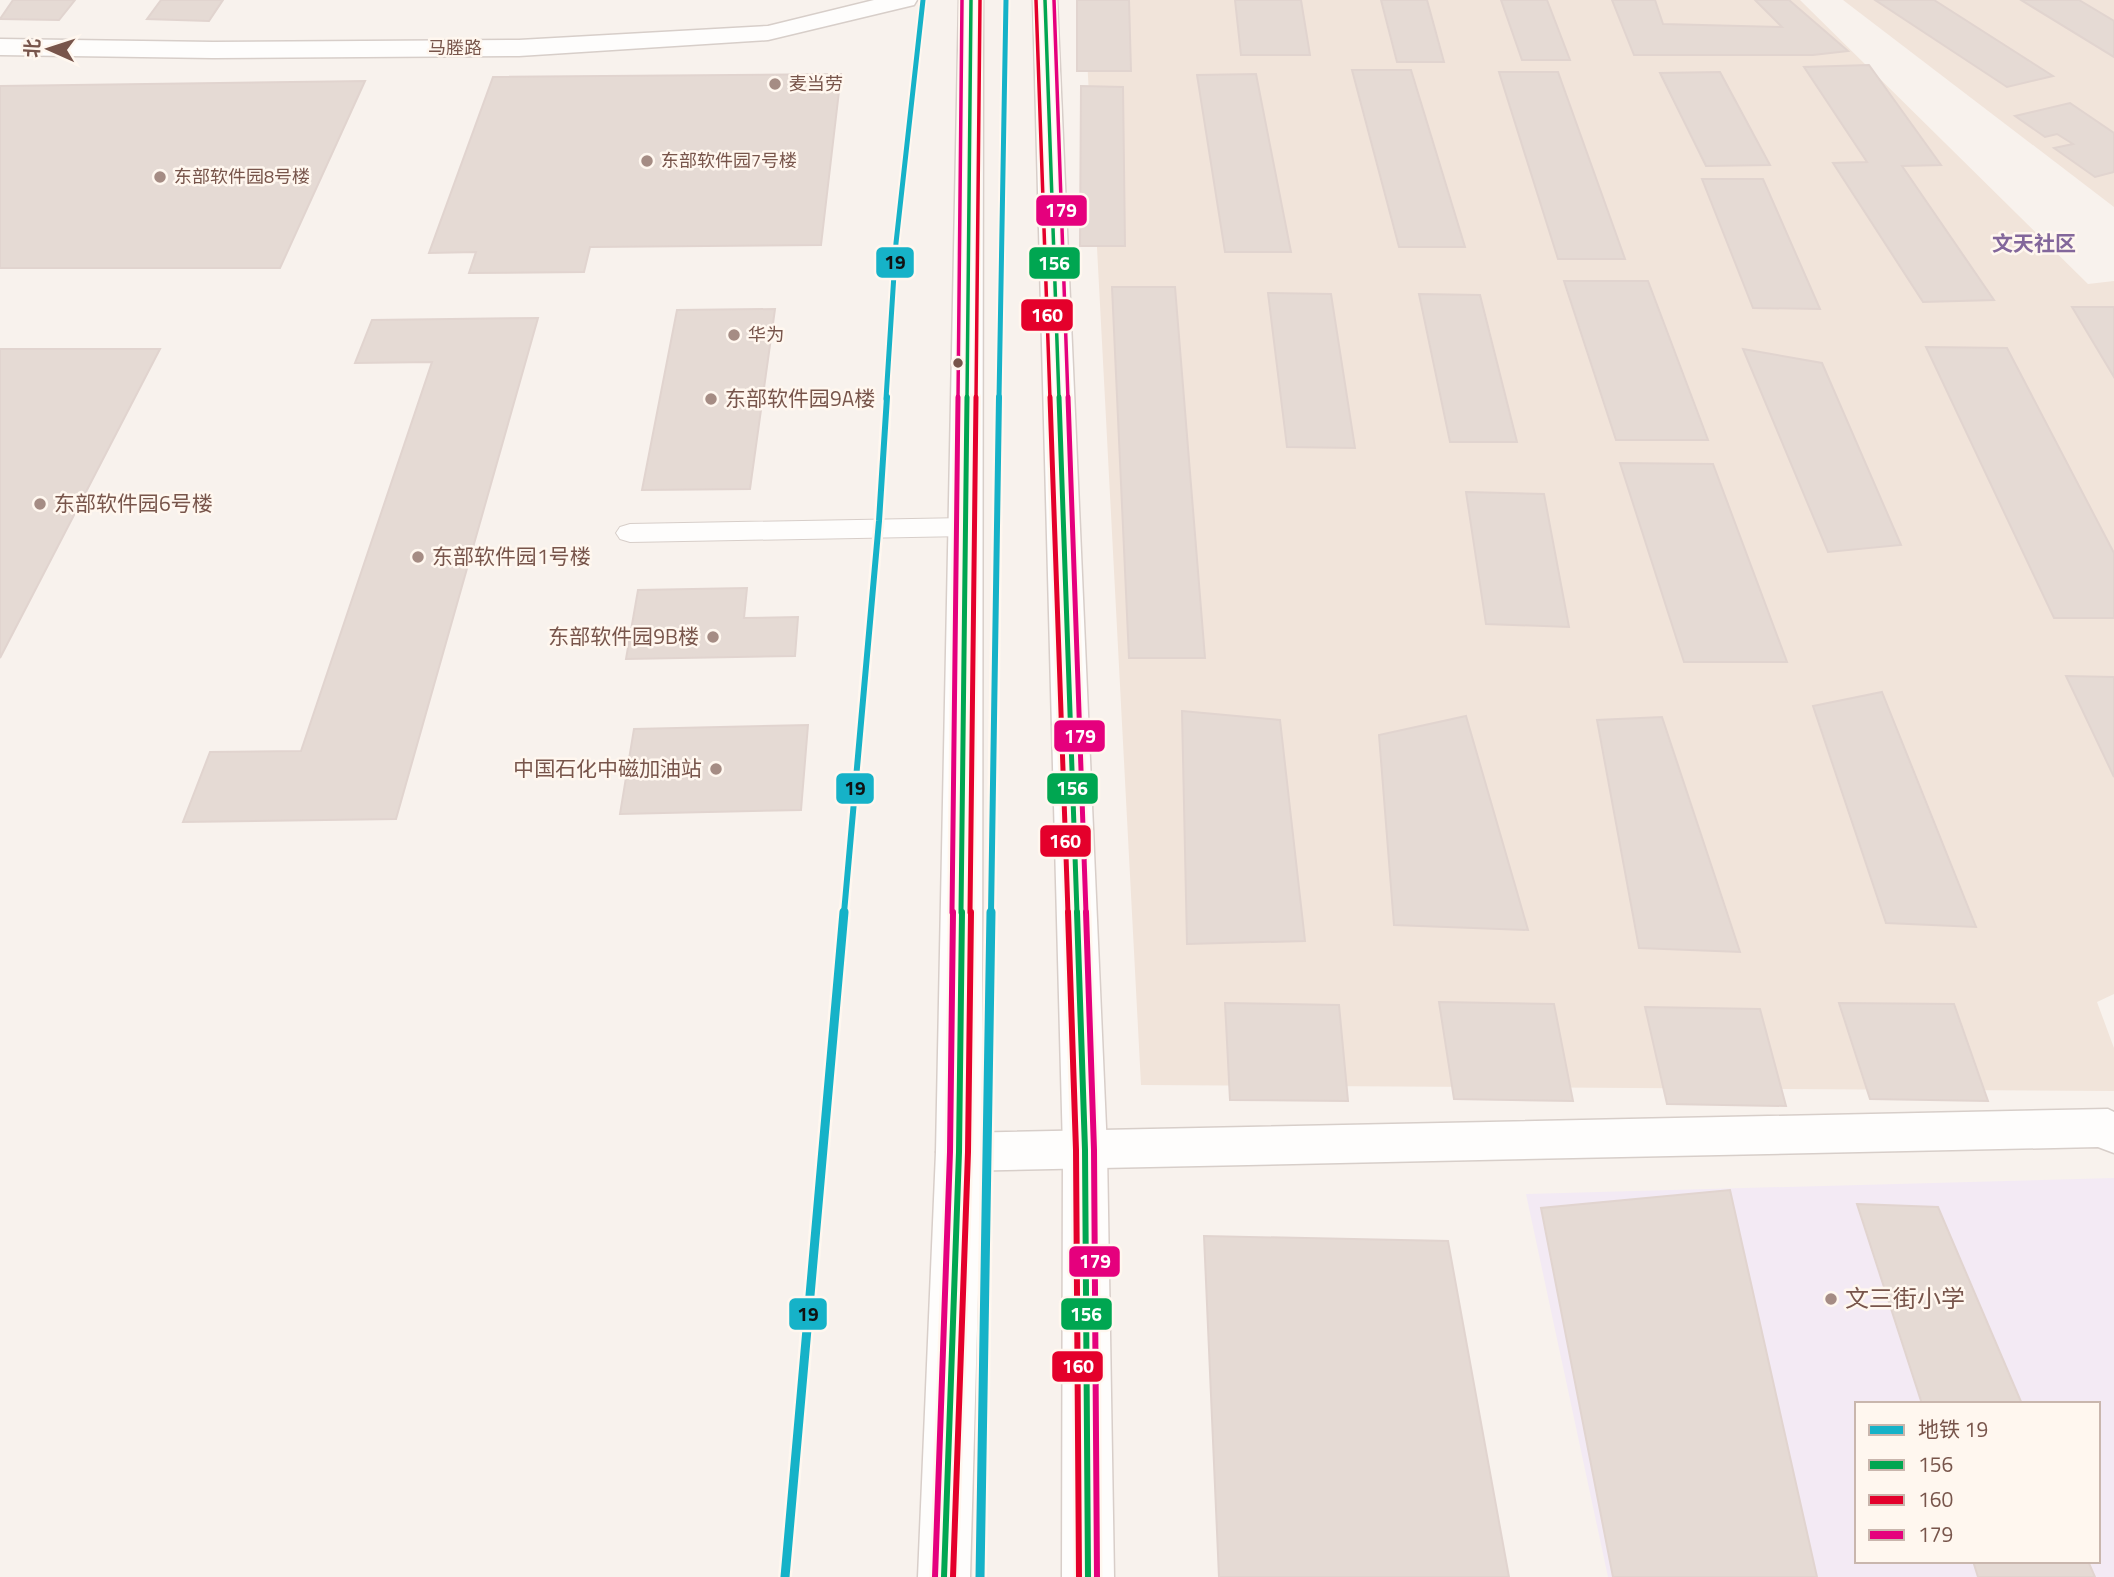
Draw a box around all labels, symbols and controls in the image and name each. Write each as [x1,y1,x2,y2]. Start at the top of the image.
north arrow [14,14,84,84]
street label: 马塍路 [428,34,482,61]
text: 北 [17,38,47,58]
place label: 麦当劳 [789,70,843,97]
marker: 麦当劳 [767,76,783,92]
place label: 东部软件园7号楼 [661,147,797,174]
marker: 东部软件园7号楼 [639,153,655,169]
place label: 东部软件园8号楼 [174,163,310,190]
marker: 东部软件园8号楼 [152,169,168,185]
line badge: 179 [1035,194,1088,227]
text: 179 [1045,195,1077,224]
district label: 文天社区 [1992,227,2076,259]
line badge: 19 [875,246,915,279]
line badge: 156 [1028,246,1081,280]
text: 19 [884,247,906,276]
text: 156 [1038,248,1070,277]
line badge: 160 [1020,298,1074,332]
text: 160 [1031,300,1063,329]
place label: 华为 [748,321,784,348]
marker: 华为 [726,327,742,343]
unlabelled marker [951,356,965,370]
place label: 东部软件园9A楼 [725,382,875,414]
marker: 东部软件园9A楼 [703,391,719,407]
place label: 东部软件园6号楼 [54,487,213,519]
marker: 东部软件园6号楼 [32,496,48,512]
place label: 东部软件园1号楼 [432,540,591,572]
marker: 东部软件园1号楼 [410,549,426,565]
place label: 东部软件园9B楼 [548,620,699,652]
marker: 东部软件园9B楼 [705,629,721,645]
line badge: 179 [1053,719,1106,753]
text: 179 [1064,721,1096,750]
place label: 中国石化中磁加油站 [513,752,702,784]
marker: 中国石化中磁加油站 [708,761,724,777]
line badge: 19 [835,772,875,805]
line badge: 156 [1046,772,1099,805]
text: 19 [844,773,866,802]
text: 156 [1056,773,1088,802]
line badge: 160 [1039,824,1092,858]
text: 160 [1049,826,1081,855]
line badge: 179 [1068,1245,1121,1278]
text: 179 [1079,1246,1111,1275]
place label: 文三街小学 [1845,1280,1965,1316]
marker: 文三街小学 [1823,1291,1839,1307]
line badge: 19 [788,1297,828,1331]
line badge: 156 [1060,1297,1113,1331]
text: 19 [797,1299,819,1328]
text: 156 [1070,1299,1102,1328]
line badge: 160 [1051,1350,1104,1383]
text: 160 [1062,1351,1094,1380]
legend [1855,1402,2100,1563]
text: 地铁 19 [1918,1413,1988,1445]
text: 156 [1918,1448,1953,1480]
text: 160 [1918,1483,1953,1515]
text: 179 [1918,1518,1953,1550]

